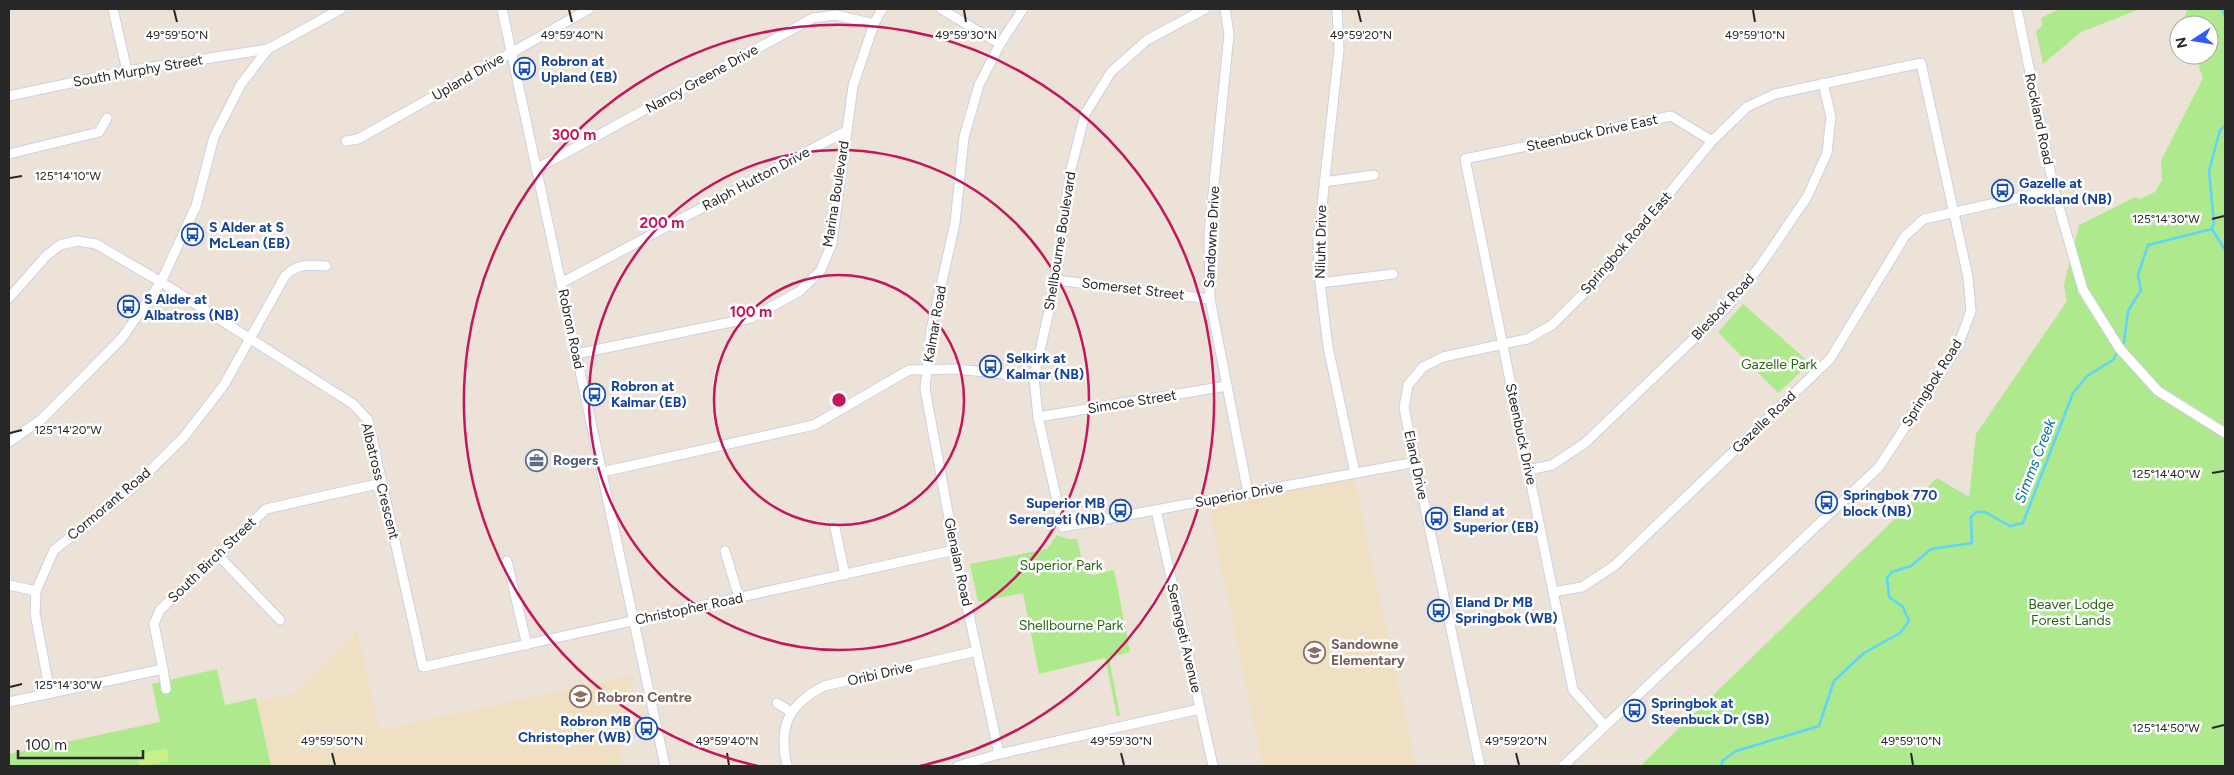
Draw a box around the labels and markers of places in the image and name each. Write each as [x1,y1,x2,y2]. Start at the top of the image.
place label: Robron at Upland (EB) [541,53,617,86]
bus stop icon: Robron at Upland (EB) [513,57,537,81]
place label: Gazelle at Rockland (NB) [2019,175,2112,208]
bus stop icon: Gazelle at Rockland (NB) [1991,179,2015,203]
place label: S Alder at S McLean (EB) [209,219,290,252]
bus stop icon: S Alder at S McLean (EB) [181,223,205,247]
place label: S Alder at Albatross (NB) [144,291,239,324]
bus stop icon: S Alder at Albatross (NB) [116,295,140,319]
place label: Selkirk at Kalmar (NB) [1006,350,1084,383]
bus stop icon: Selkirk at Kalmar (NB) [978,354,1002,378]
place label: Robron at Kalmar (EB) [611,378,687,411]
bus stop icon: Robron at Kalmar (EB) [583,382,607,406]
centre of rings [830,391,848,409]
office icon: Rogers [525,448,549,472]
place label: Rogers [553,452,599,469]
place label: Springbok 770 block (NB) [1843,487,1937,520]
bus stop icon: Springbok 770 block (NB) [1815,491,1839,515]
place label: Superior MB Serengeti (NB) [1009,495,1105,528]
bus stop icon: Superior MB Serengeti (NB) [1109,499,1133,523]
place label: Eland at Superior (EB) [1453,503,1539,536]
bus stop icon: Eland at Superior (EB) [1425,507,1449,531]
place label: Eland Dr MB Springbok (WB) [1455,594,1558,627]
bus stop icon: Eland Dr MB Springbok (WB) [1427,598,1451,622]
place label: Sandowne Elementary [1331,636,1406,669]
school or university icon: Sandowne Elementary [1303,640,1327,664]
school or university icon: Robron Centre [569,685,593,709]
place label: Robron Centre [597,689,692,706]
place label: Springbok at Steenbuck Dr (SB) [1651,695,1769,728]
bus stop icon: Springbok at Steenbuck Dr (SB) [1623,699,1647,723]
place label: Robron MB Christopher (WB) [518,713,631,746]
bus stop icon: Robron MB Christopher (WB) [635,717,659,741]

